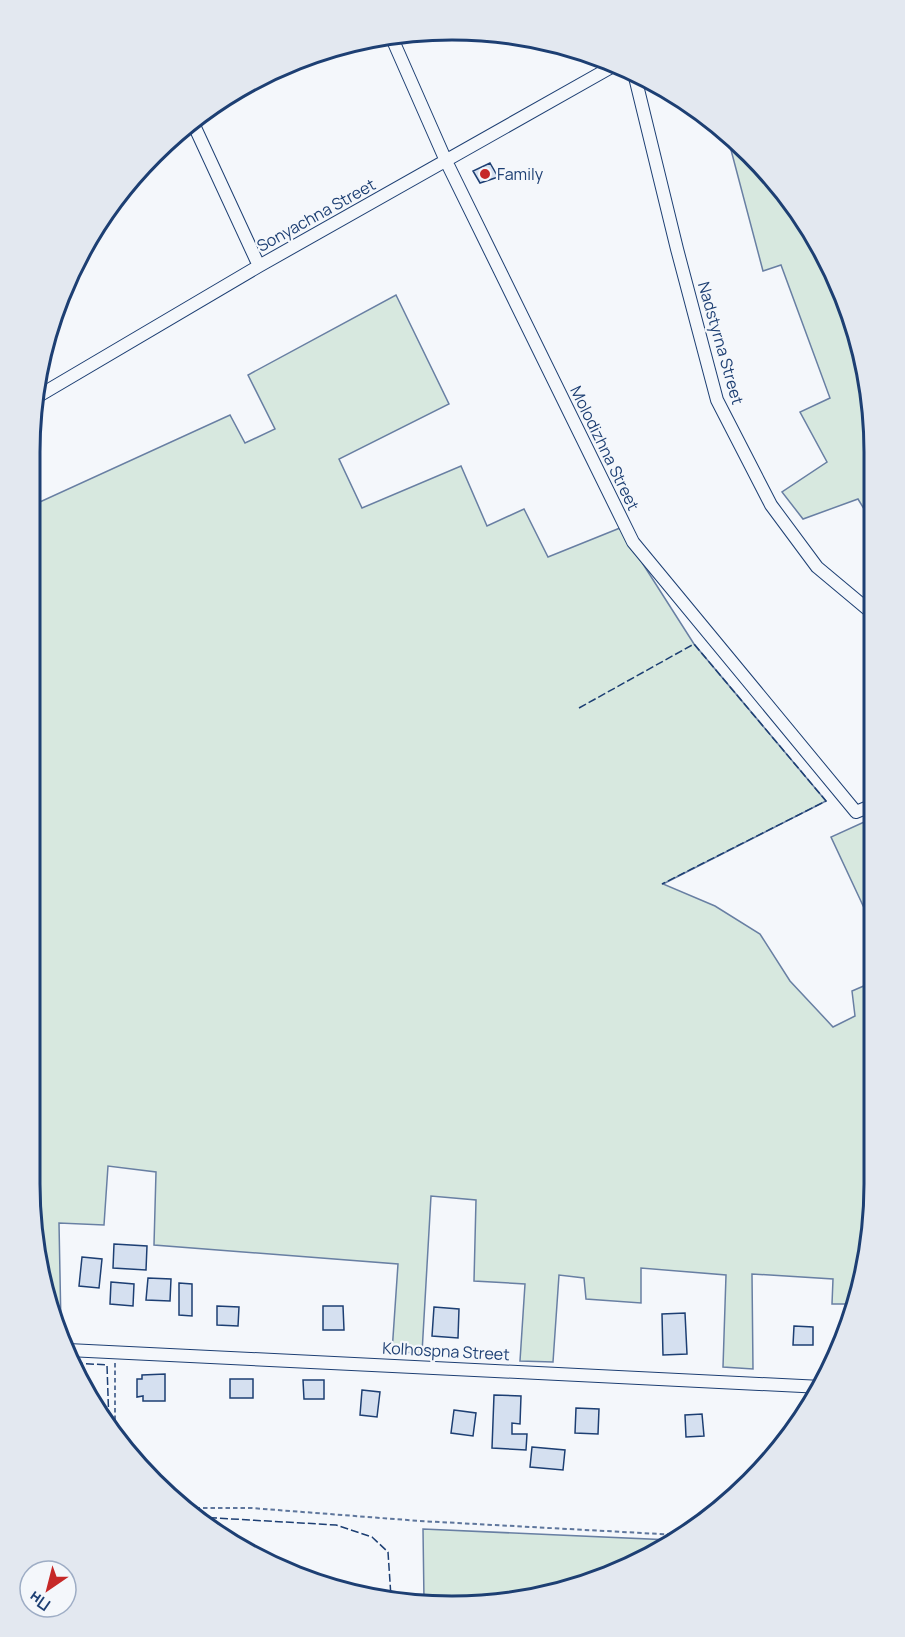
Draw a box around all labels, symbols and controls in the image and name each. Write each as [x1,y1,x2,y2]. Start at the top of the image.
place label: Family [497,163,544,185]
marker: Family [478,167,492,181]
street label: Sonyachna Street [253,173,379,257]
street label: Nadstyrna Street [693,279,749,407]
street label: Molodizhna Street [565,382,645,514]
street label: Kolhospna Street [382,1337,510,1365]
north arrow [18,1559,78,1619]
text: Пн [24,1586,55,1616]

